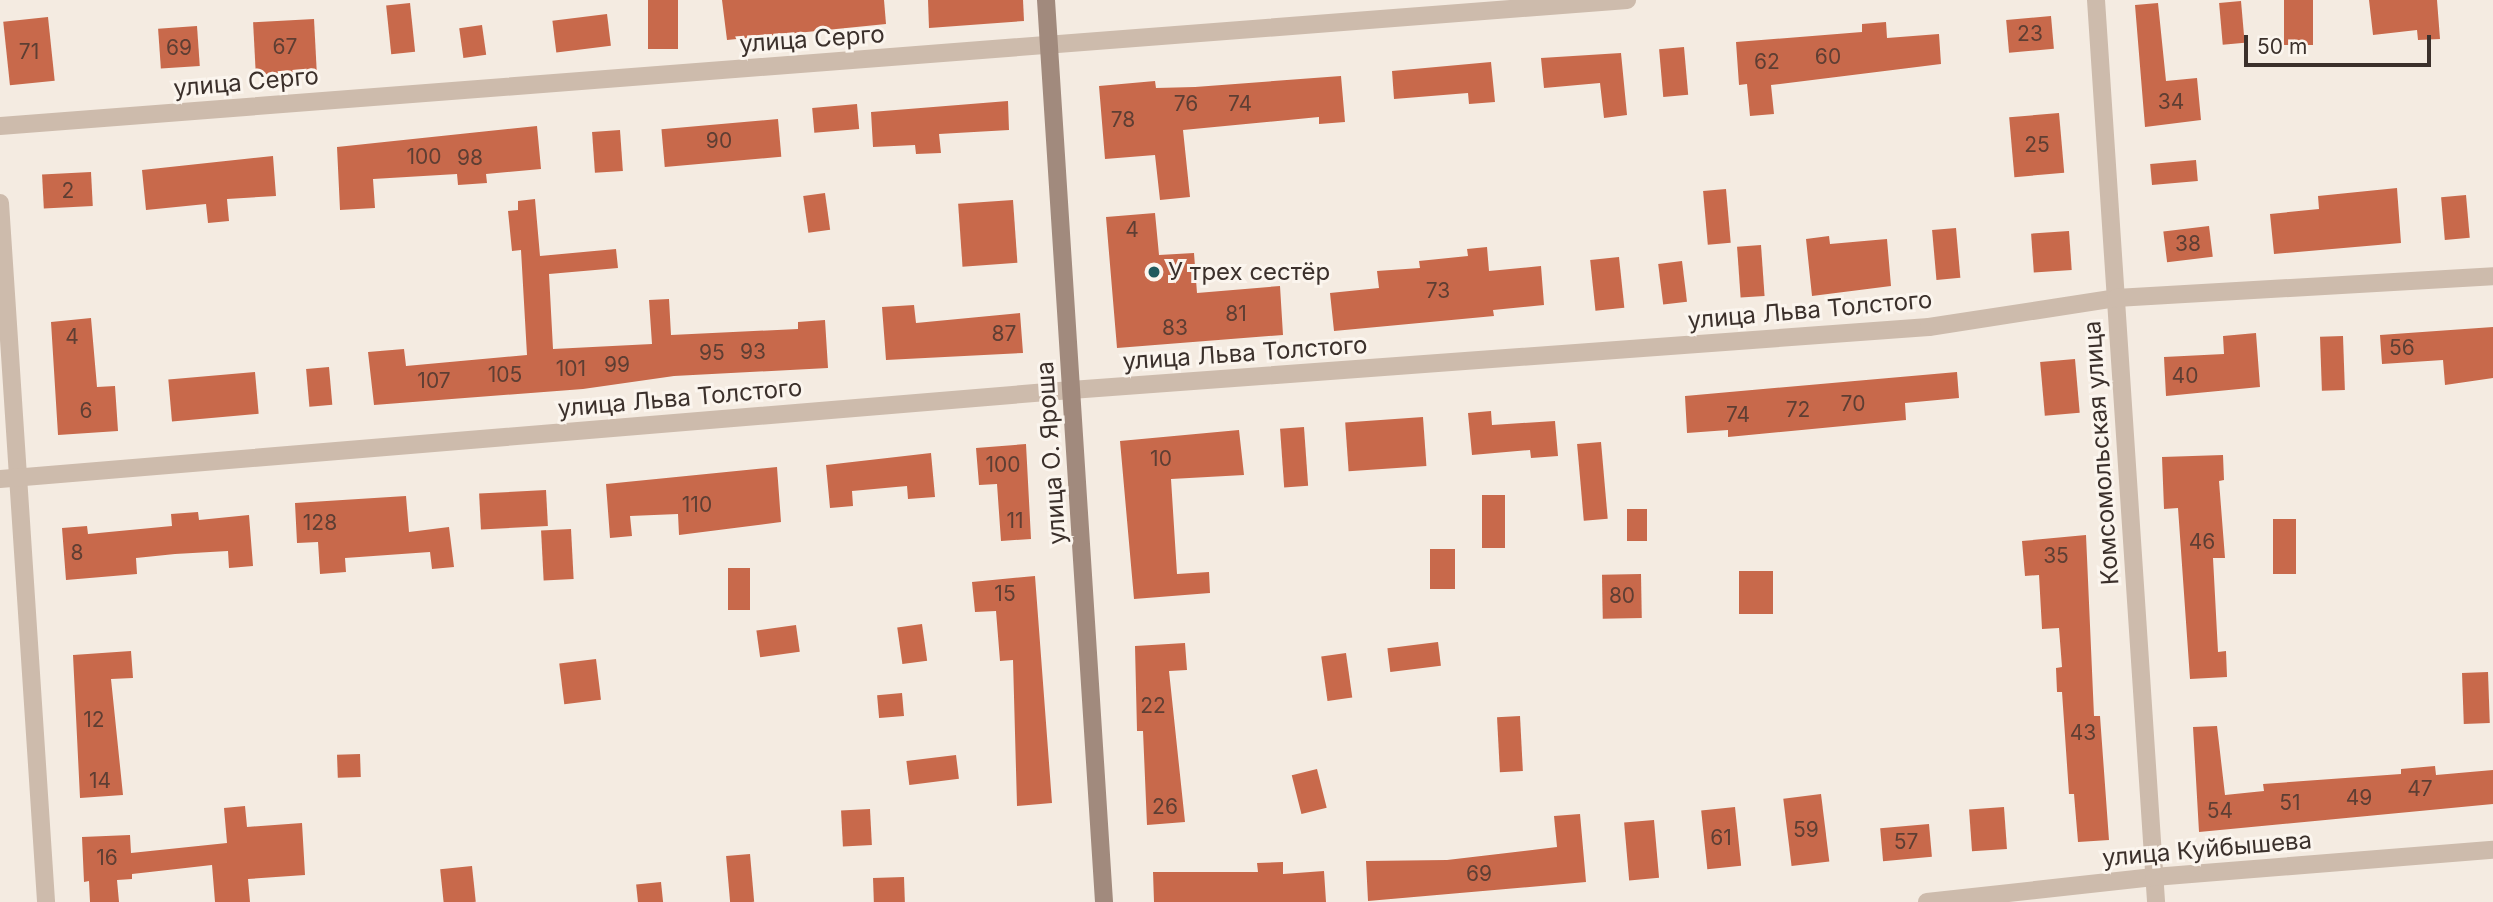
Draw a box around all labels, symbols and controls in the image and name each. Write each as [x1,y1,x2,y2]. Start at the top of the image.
street label: улица Серго [738,20,886,58]
house number: 23 [2017,21,2043,47]
scale bar [2248,21,2435,65]
house number: 67 [273,34,297,60]
text: 50 m [2257,34,2307,59]
house number: 69 [166,35,192,61]
house number: 71 [19,39,39,65]
house number: 60 [1815,44,1841,70]
house number: 62 [1754,49,1780,75]
street label: улица Серго [172,61,320,103]
house number: 34 [2158,89,2184,115]
house number: 76 [1174,91,1198,117]
house number: 74 [1228,91,1252,117]
house number: 78 [1111,107,1135,133]
house number: 90 [706,128,732,154]
house number: 25 [2024,132,2050,158]
house number: 100 [406,144,442,170]
house number: 98 [457,145,483,171]
house number: 2 [62,178,74,204]
house number: 4 [1125,217,1139,243]
house number: 38 [2175,231,2201,257]
place label: У трех сестёр [1168,258,1330,286]
marker: У трех сестёр [1146,264,1162,280]
house number: 73 [1426,278,1450,304]
street label: улица Льва Толстого [1687,285,1933,335]
house number: 81 [1225,301,1247,327]
house number: 83 [1162,315,1188,341]
street label: Комсомольская улица [2077,320,2125,586]
house number: 87 [992,321,1016,347]
house number: 4 [65,324,79,350]
street label: улица Льва Толстого [1122,330,1368,376]
house number: 56 [2389,335,2415,361]
house number: 93 [740,339,766,365]
house number: 95 [699,340,725,366]
house number: 99 [604,352,630,378]
house number: 101 [556,356,586,382]
street label: улица О. Яроша [1030,360,1072,546]
house number: 105 [488,362,522,388]
house number: 40 [2172,363,2198,389]
house number: 107 [417,368,451,394]
street label: улица Льва Толстого [557,373,803,423]
house number: 70 [1841,391,1865,417]
house number: 72 [1786,397,1810,423]
house number: 6 [79,398,93,424]
house number: 74 [1726,402,1750,428]
house number: 10 [1150,446,1172,472]
house number: 100 [985,452,1021,478]
house number: 110 [682,492,712,518]
house number: 11 [1006,508,1024,534]
house number: 128 [303,510,337,536]
house number: 46 [2189,529,2215,555]
house number: 8 [71,540,83,566]
house number: 35 [2043,543,2069,569]
house number: 15 [994,581,1016,607]
house number: 80 [1609,583,1635,609]
house number: 22 [1140,693,1166,719]
house number: 12 [83,707,105,733]
house number: 43 [2070,720,2096,746]
house number: 14 [89,768,111,794]
house number: 47 [2407,776,2433,802]
house number: 49 [2346,785,2372,811]
house number: 51 [2279,790,2301,816]
house number: 26 [1152,794,1178,820]
house number: 54 [2207,798,2233,824]
house number: 59 [1793,817,1819,843]
house number: 61 [1710,825,1732,851]
street label: улица Куйбышева [2101,825,2313,873]
house number: 57 [1894,829,1918,855]
house number: 16 [96,845,118,871]
house number: 69 [1466,861,1492,887]

